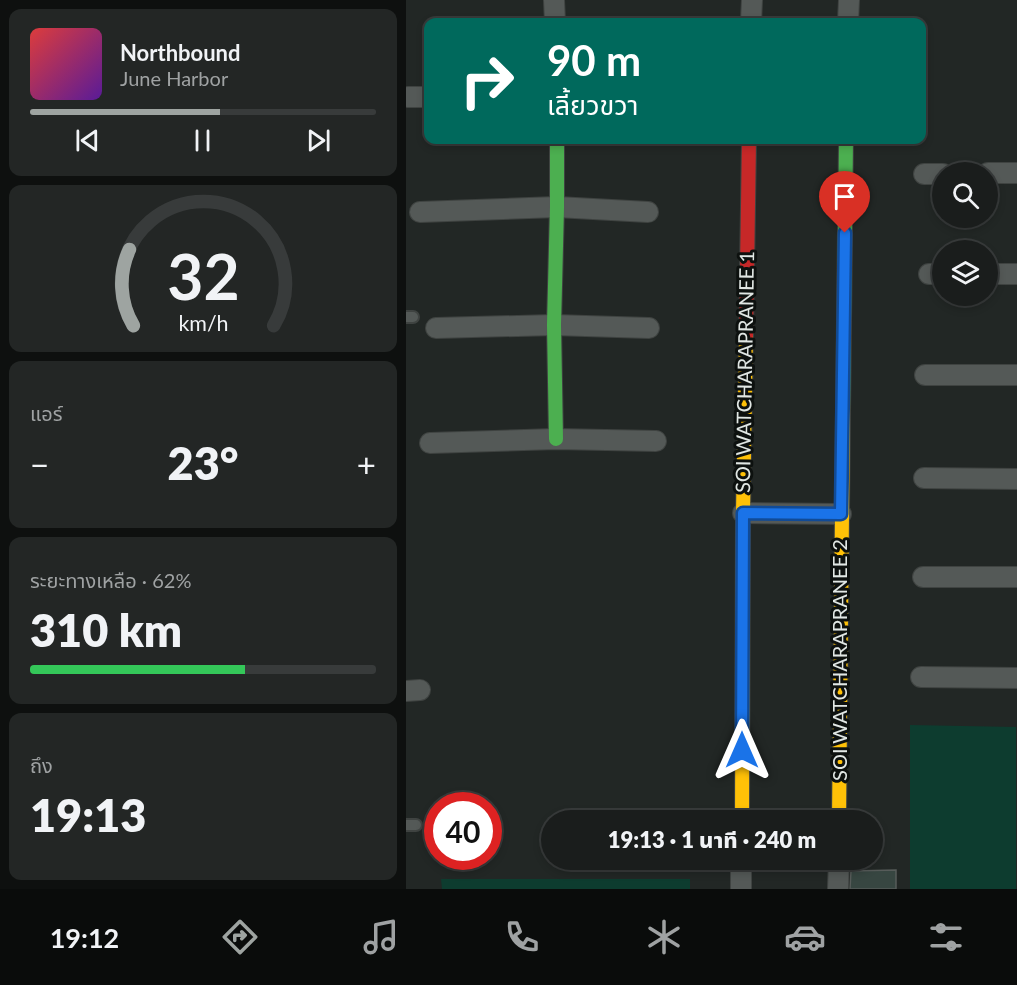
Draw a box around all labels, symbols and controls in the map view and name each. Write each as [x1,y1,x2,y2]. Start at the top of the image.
text: 90 m [547,35,641,85]
text: Northbound [120,39,240,66]
icon: right [448,42,526,120]
text: June Harbor [120,66,228,90]
text: เลี้ยวขวา [547,88,638,121]
icon: previous [71,124,104,157]
icon: pause [186,124,219,157]
icon: next [302,124,335,157]
map controls [932,162,998,306]
button: search [932,162,998,228]
pin [819,171,870,233]
icon: arrive [828,180,861,213]
text: 32 [167,238,239,313]
button: layers [932,240,998,306]
street label: SOI WATCHARAPRANEE 1 [730,251,758,493]
text: km/h [178,310,228,336]
text: แอร์ [30,401,62,425]
text: 23° [168,436,238,490]
text: − [30,444,49,484]
text: + [357,444,376,484]
street label: SOI WATCHARAPRANEE 2 [827,539,851,781]
text: ระยะทางเหลือ · 62% [30,568,191,592]
text: 310 km [30,603,182,657]
position arrow [710,718,774,782]
text: ถึง [30,753,53,777]
text: 19:13 [30,788,146,842]
speed limit sign: 40 [424,792,502,870]
text: 19:13 · 1 นาที · 240 m [608,826,816,853]
icon: directions [219,916,261,958]
icon: music [360,916,402,958]
icon: phone [501,916,543,958]
icon: climate [643,916,685,958]
icon: car [784,916,826,958]
icon: filters [925,916,967,958]
text: 19:12 [50,921,119,954]

